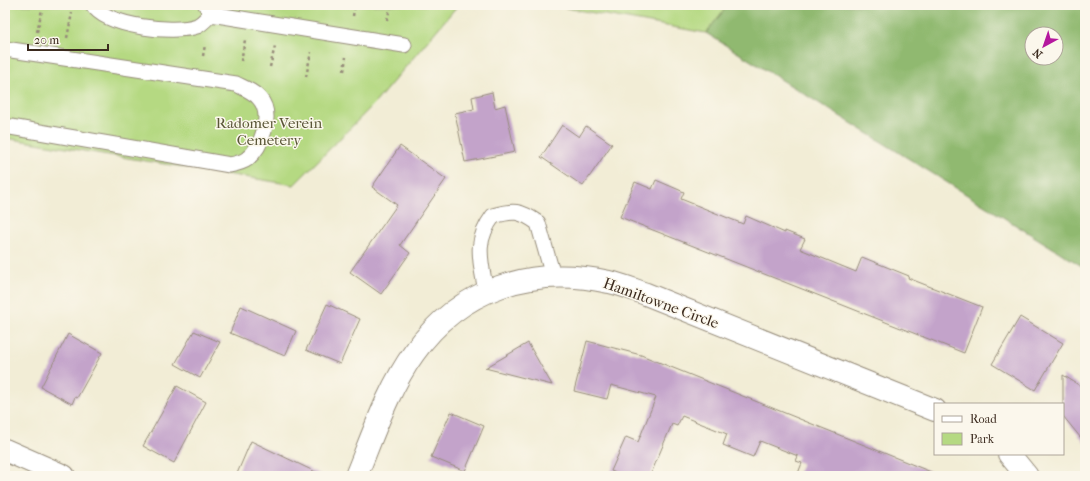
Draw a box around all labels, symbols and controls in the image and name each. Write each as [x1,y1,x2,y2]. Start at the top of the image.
scale bar [28,26,108,52]
north arrow [1024,26,1064,66]
text: 20 m [34,33,59,47]
text: N [1030,45,1045,61]
park label: Radomer Verein Cemetery [216,114,322,149]
street label: Hamiltowne Circle [601,274,722,332]
legend [934,403,1064,455]
text: Road [970,412,997,426]
text: Park [970,432,995,446]

